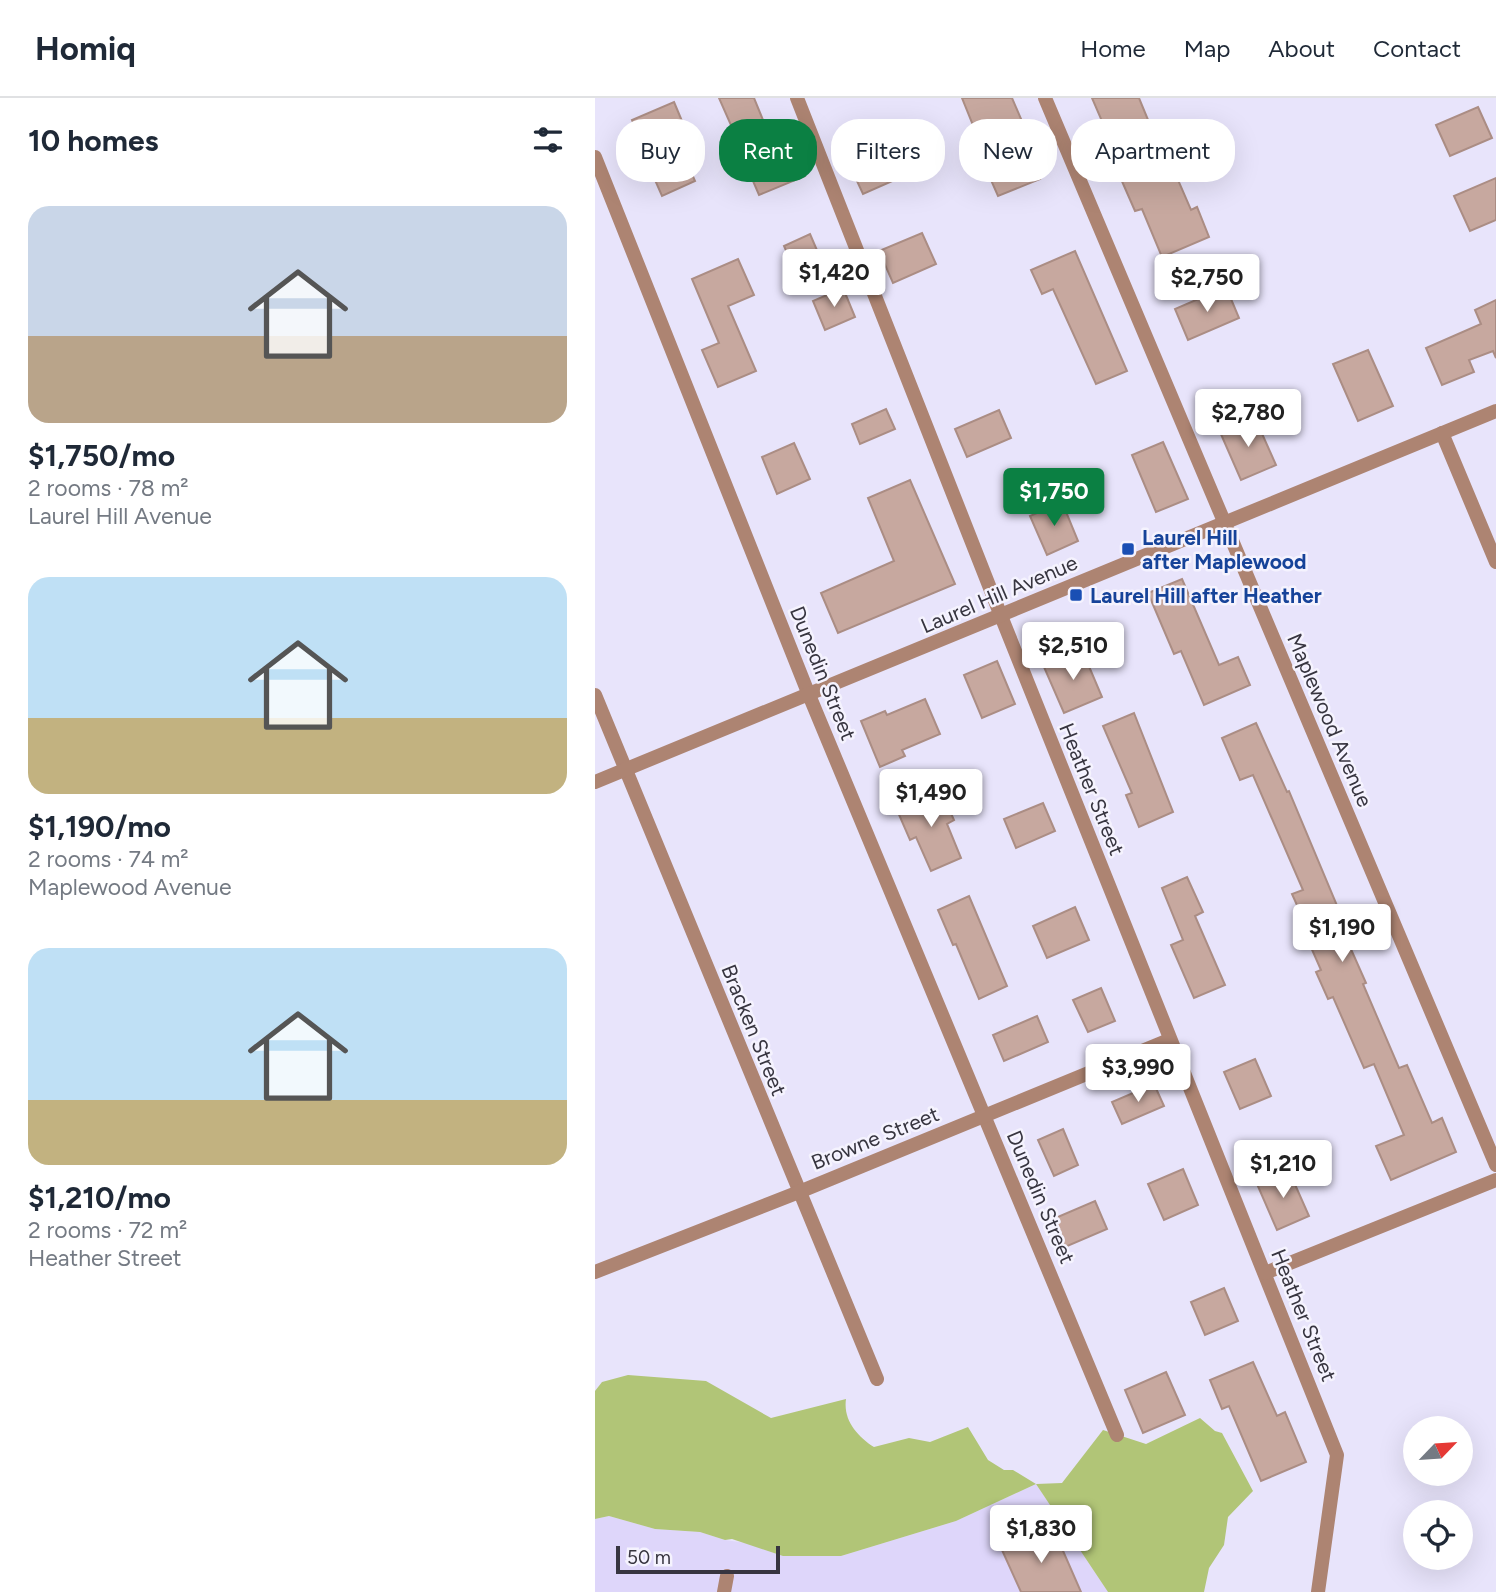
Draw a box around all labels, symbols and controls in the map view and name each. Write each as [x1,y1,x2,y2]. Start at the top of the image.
text: Homiq [35,29,136,68]
text: Home [1080,34,1146,63]
text: Map [1184,34,1230,63]
text: About [1268,34,1335,63]
text: Contact [1373,34,1461,63]
chip: Buy [616,119,705,182]
chip: Rent [719,119,817,182]
chip: Filters [831,119,945,182]
chip: New [959,119,1057,182]
chip: Apartment [1071,119,1235,182]
icon: filters [529,121,567,159]
text: 10 homes [28,122,159,159]
pin: $1,420 [777,250,891,309]
icon: home [235,251,361,377]
pin: $2,750 [1150,254,1264,314]
text: $1,420 [798,258,870,286]
text: $2,750 [1170,263,1244,291]
pin: $2,780 [1191,390,1305,449]
text: $2,780 [1211,398,1285,426]
text: $1,750/mo [28,437,175,474]
pin: $1,750 [997,468,1111,528]
text: 2 rooms · 78 m² [28,474,189,502]
text: $1,750 [1019,477,1089,505]
text: Laurel Hill Avenue [28,502,212,530]
place label: Laurel Hill after Maplewood [1142,525,1307,574]
marker: Laurel Hill after Maplewood [1120,541,1136,557]
street label: Laurel Hill Avenue [917,550,1081,638]
place label: Laurel Hill after Heather [1090,583,1322,608]
marker: Laurel Hill after Heather [1068,587,1084,603]
street label: Dunedin Street [785,602,861,744]
icon: home [235,622,361,748]
pin: $2,510 [1016,622,1130,682]
street label: Maplewood Avenue [1282,630,1378,810]
text: $2,510 [1038,631,1108,659]
street label: Heather Street [1054,719,1130,859]
pin: $1,490 [874,770,988,829]
text: $1,490 [895,778,967,806]
text: $1,190/mo [28,808,171,845]
text: 2 rooms · 74 m² [28,845,189,873]
text: Maplewood Avenue [28,873,231,901]
pin: $1,190 [1285,904,1399,964]
text: $1,190 [1309,913,1375,941]
street label: Bracken Street [716,961,792,1099]
icon: home [235,993,361,1119]
pin: $3,990 [1081,1044,1195,1104]
text: $3,990 [1101,1053,1175,1081]
street label: Browne Street [808,1101,943,1175]
street label: Dunedin Street [1002,1127,1080,1267]
pin: $1,210 [1226,1140,1340,1200]
text: $1,210 [1250,1149,1316,1177]
text: $1,210/mo [28,1179,171,1216]
text: 2 rooms · 72 m² [28,1216,187,1244]
text: Heather Street [28,1244,182,1272]
street label: Heather Street [1266,1245,1342,1385]
north arrow [1403,1416,1473,1486]
map controls [1403,1416,1473,1570]
button: locate [1403,1500,1473,1570]
pin: $1,830 [984,1506,1098,1565]
text: $1,830 [1006,1514,1076,1542]
scale bar [616,1543,781,1575]
text: 50 m [627,1546,671,1569]

